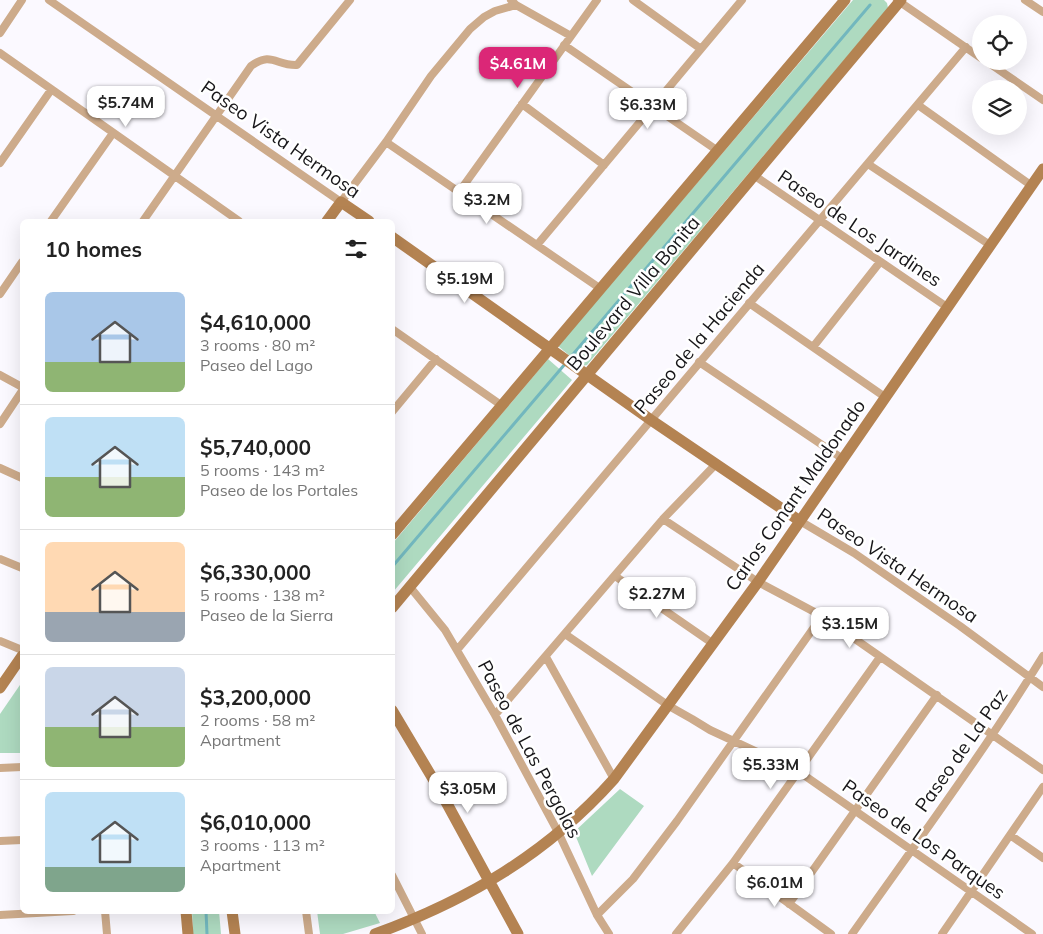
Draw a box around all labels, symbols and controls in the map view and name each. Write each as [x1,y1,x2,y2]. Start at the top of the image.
map controls [972,15,1027,135]
button: locate [972,15,1027,70]
pin: $4.61M [477,46,559,89]
text: $4.61M [490,53,546,73]
street label: Paseo Vista Hermosa [197,75,365,203]
button: layers [972,80,1027,135]
pin: $5.74M [85,86,167,128]
pin: $6.33M [607,88,689,130]
text: $5.74M [98,92,154,112]
text: $6.33M [620,94,676,114]
street label: Paseo de Los Jardines [774,164,946,292]
pin: $3.2M [452,182,522,225]
text: $3.2M [464,189,510,209]
street label: Boulevard Villa Bonita [561,211,705,375]
icon: filters [342,235,370,263]
text: 10 homes [45,236,142,262]
street label: Paseo de la Hacienda [629,257,769,419]
pin: $5.19M [424,262,506,304]
text: $5.19M [437,268,493,288]
text: $4,610,000 [200,309,311,335]
icon: home [85,312,145,372]
text: 3 rooms · 80 m² [200,335,315,355]
text: Paseo del Lago [200,355,313,375]
street label: Carlos Conant Maldonado [720,395,870,595]
text: $5,740,000 [200,434,311,460]
icon: home [85,437,145,497]
text: 5 rooms · 143 m² [200,460,325,480]
text: Paseo de los Portales [200,480,358,500]
street label: Paseo Vista Hermosa [813,502,983,628]
text: $6,330,000 [200,559,311,585]
icon: home [85,562,145,622]
pin: $2.27M [616,576,698,619]
text: $2.27M [629,583,685,603]
text: 5 rooms · 138 m² [200,585,325,605]
text: Paseo de la Sierra [200,605,333,625]
pin: $3.15M [809,606,891,649]
text: $3.15M [822,613,878,633]
street label: Paseo de Las Pergolas [473,656,587,842]
street label: Paseo de La Paz [909,683,1013,816]
text: $3,200,000 [200,684,311,710]
icon: home [85,687,145,747]
text: 2 rooms · 58 m² [200,710,315,730]
text: Apartment [200,730,281,750]
pin: $5.33M [730,748,812,790]
text: $5.33M [743,754,799,774]
pin: $3.05M [427,772,509,814]
street label: Paseo de Los Parques [838,774,1010,904]
text: $3.05M [440,778,496,798]
text: $6,010,000 [200,809,311,835]
icon: home [85,812,145,872]
text: 3 rooms · 113 m² [200,835,325,855]
text: Apartment [200,855,281,875]
pin: $6.01M [734,866,816,908]
text: $6.01M [747,872,803,892]

